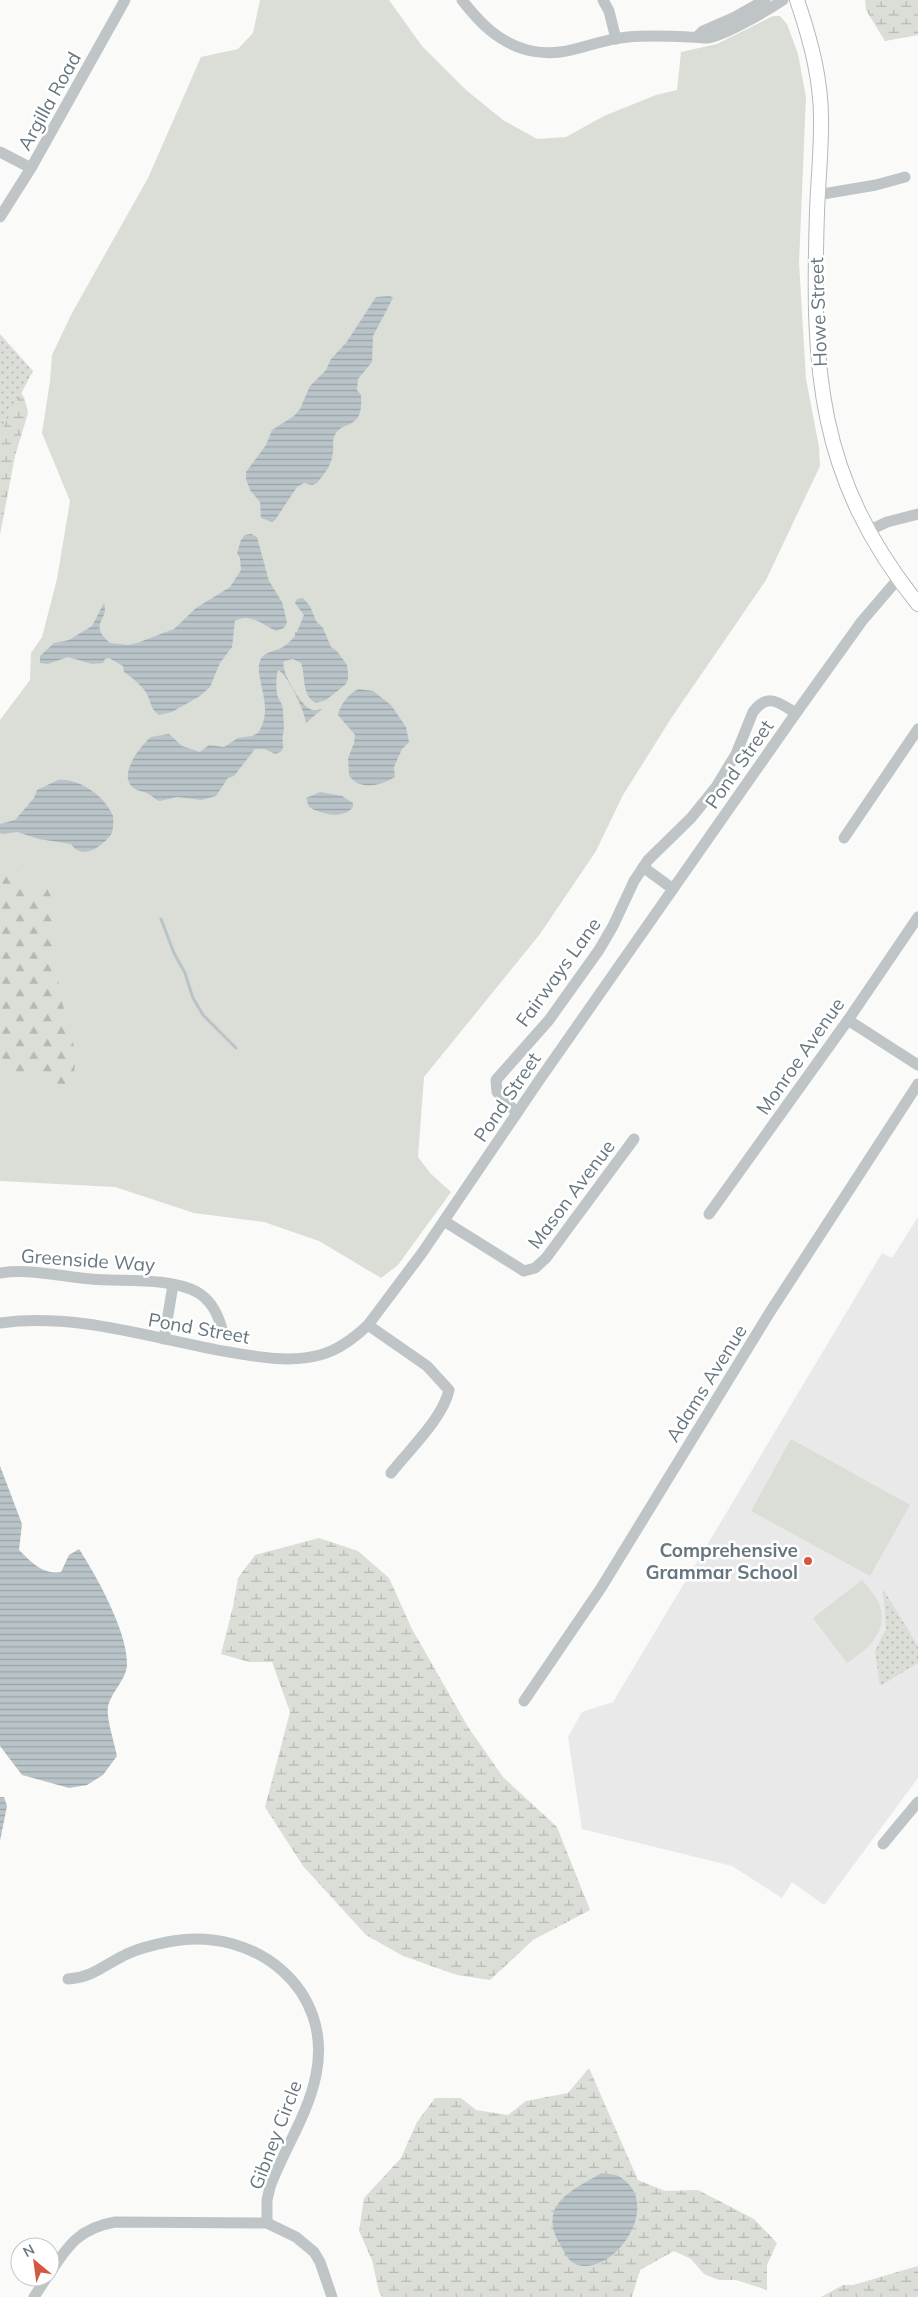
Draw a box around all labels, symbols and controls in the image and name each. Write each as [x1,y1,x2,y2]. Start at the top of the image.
street label: Argilla Road [12,48,86,154]
street label: Howe Street [804,257,832,367]
street label: Pond Street [700,715,779,813]
street label: Fairways Lane [510,913,606,1031]
street label: Monroe Avenue [751,993,849,1119]
street label: Pond Street [468,1047,546,1146]
street label: Mason Avenue [522,1135,620,1253]
street label: Greenside Way [20,1243,156,1277]
street label: Pond Street [146,1307,252,1349]
street label: Adams Avenue [660,1320,752,1446]
place label: Comprehensive Grammar School [645,1538,798,1584]
marker: Comprehensive Grammar School [802,1555,814,1567]
street label: Gibney Circle [243,2077,307,2193]
north arrow [10,2237,60,2287]
text: N [20,2240,38,2261]

